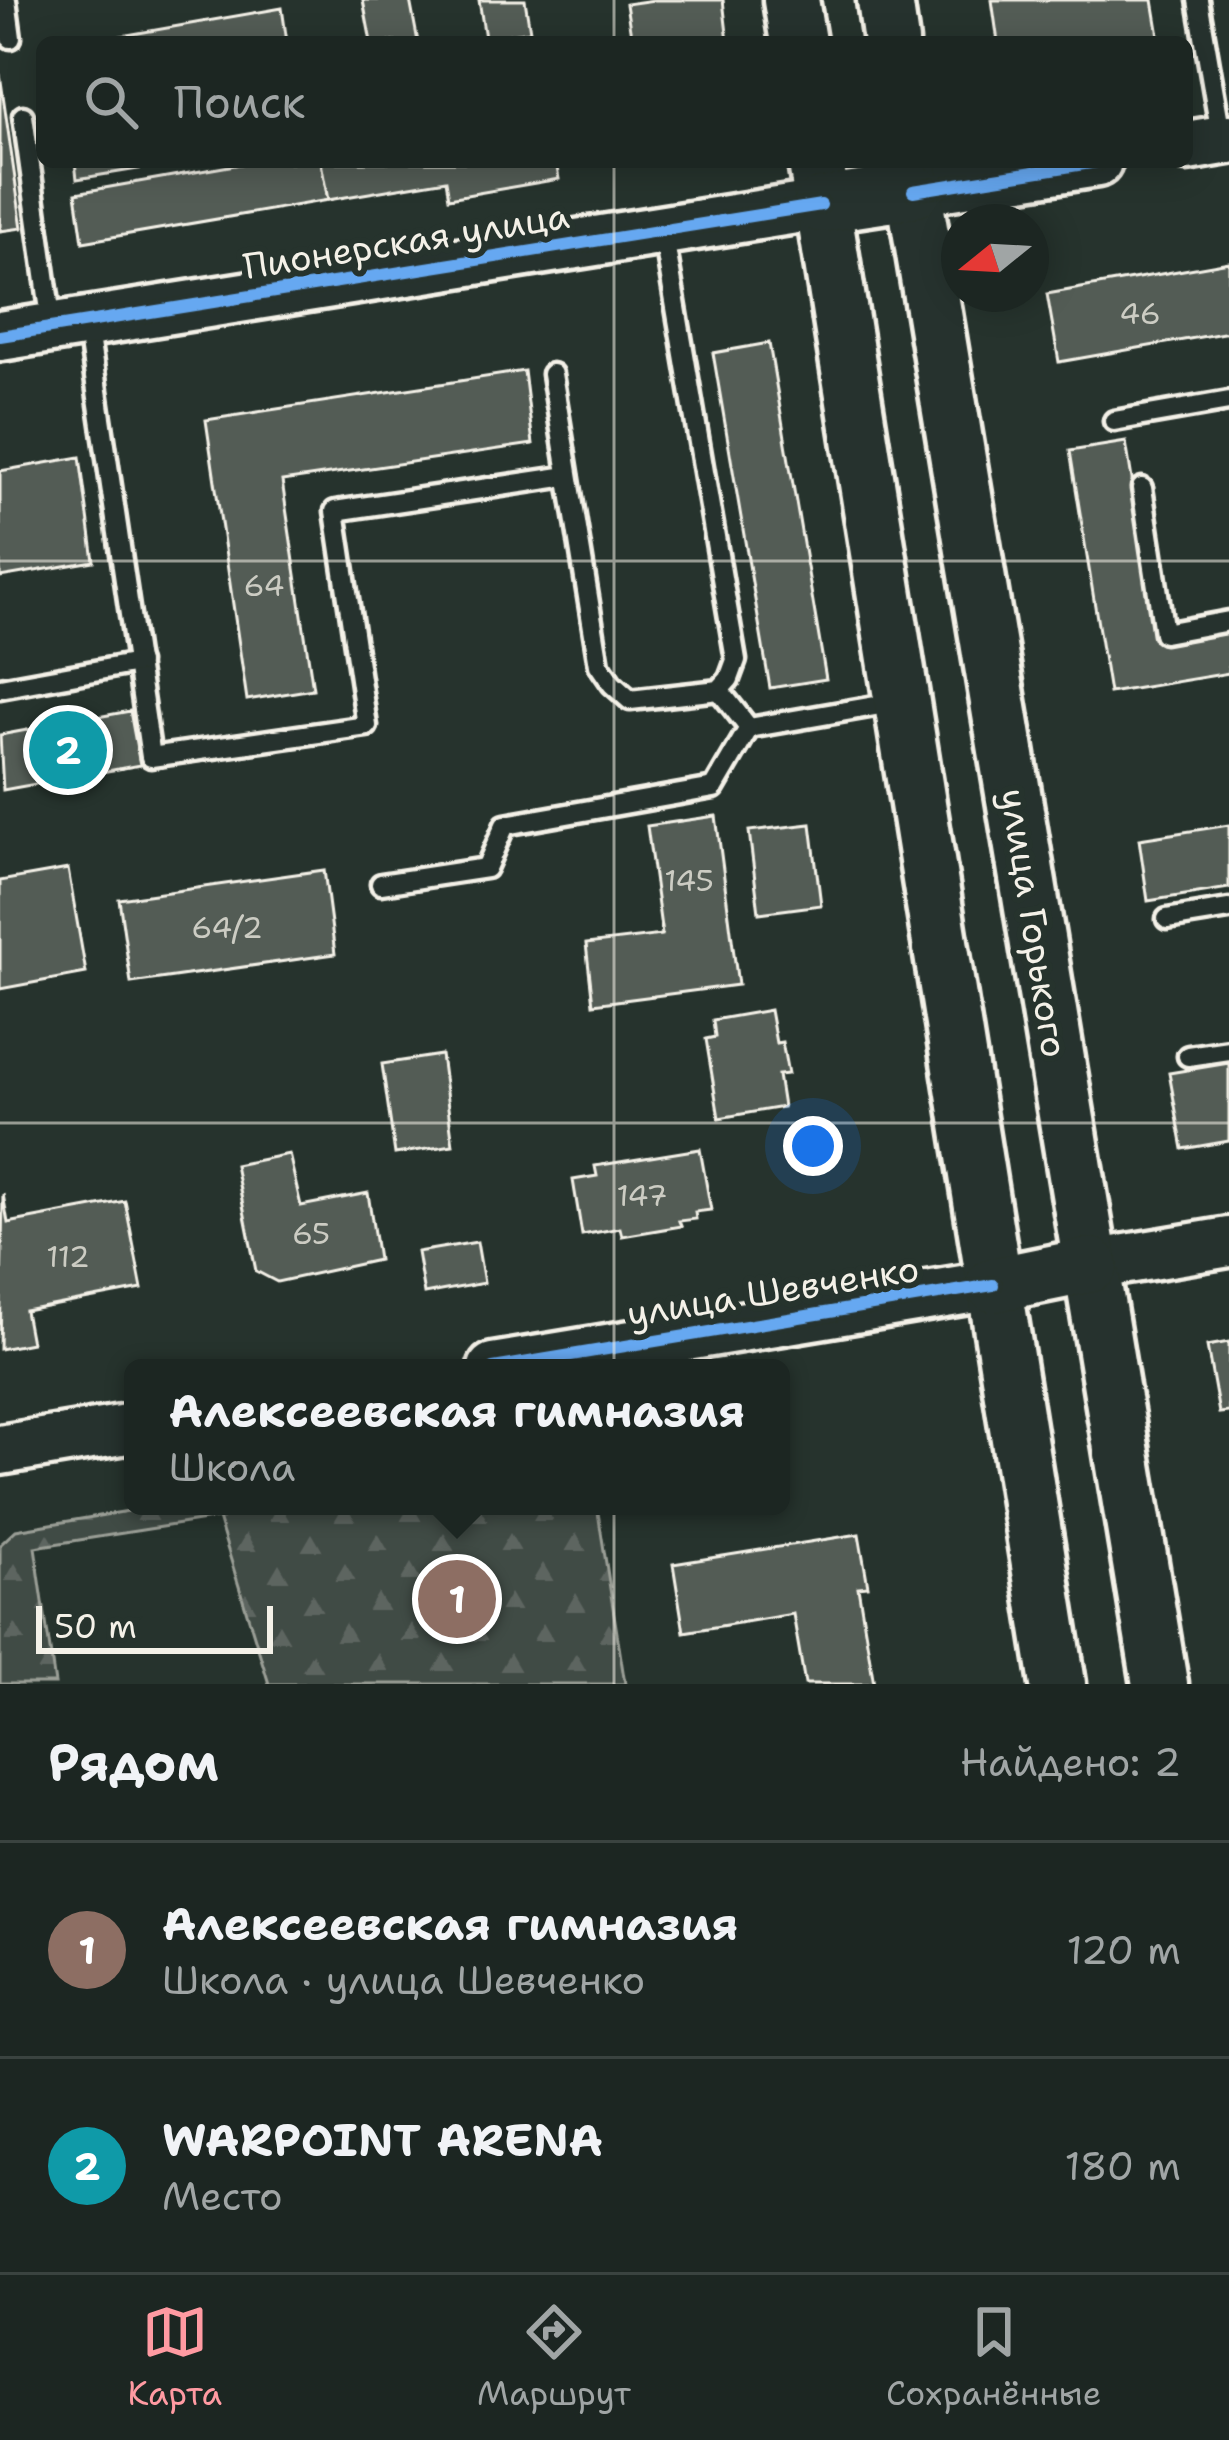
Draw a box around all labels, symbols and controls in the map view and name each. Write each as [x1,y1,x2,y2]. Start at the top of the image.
search box [36,36,1193,168]
icon: search [78,69,144,135]
text: Поиск [174,72,305,132]
street label: Пионерская улица [240,191,572,291]
north arrow [941,204,1049,312]
house number: 46 [1119,293,1161,334]
house number: 64 [244,565,284,606]
pin: 2 [29,705,107,795]
street label: улица Горького [989,785,1079,1061]
house number: 145 [664,860,714,901]
house number: 64/2 [191,907,263,948]
your location [783,1116,843,1176]
house number: 147 [616,1175,668,1216]
house number: 65 [292,1213,330,1254]
house number: 112 [46,1236,90,1277]
street label: улица Шевченко [624,1244,922,1338]
popup [124,1359,790,1515]
text: Алексеевская гимназия [169,1381,745,1441]
text: Школа [169,1441,295,1493]
pin: 1 [418,1554,496,1644]
scale bar [36,1600,273,1653]
text: 50 m [54,1604,137,1649]
text: Рядом [48,1728,219,1796]
text: Найдено: 2 [960,1736,1181,1788]
text: Алексеевская гимназия [162,1894,738,1954]
text: 1 [78,1924,96,1976]
text: 120 m [1066,1924,1181,1976]
text: Школа · улица Шевченко [162,1954,645,2006]
text: WARPOINT ARENA [162,2110,603,2170]
text: 2 [73,2140,101,2192]
text: 180 m [1065,2140,1181,2192]
text: Место [162,2170,283,2222]
tab: Карта [128,2299,222,2416]
tab: Маршрут [477,2299,631,2416]
tab: Сохранённые [886,2299,1101,2416]

